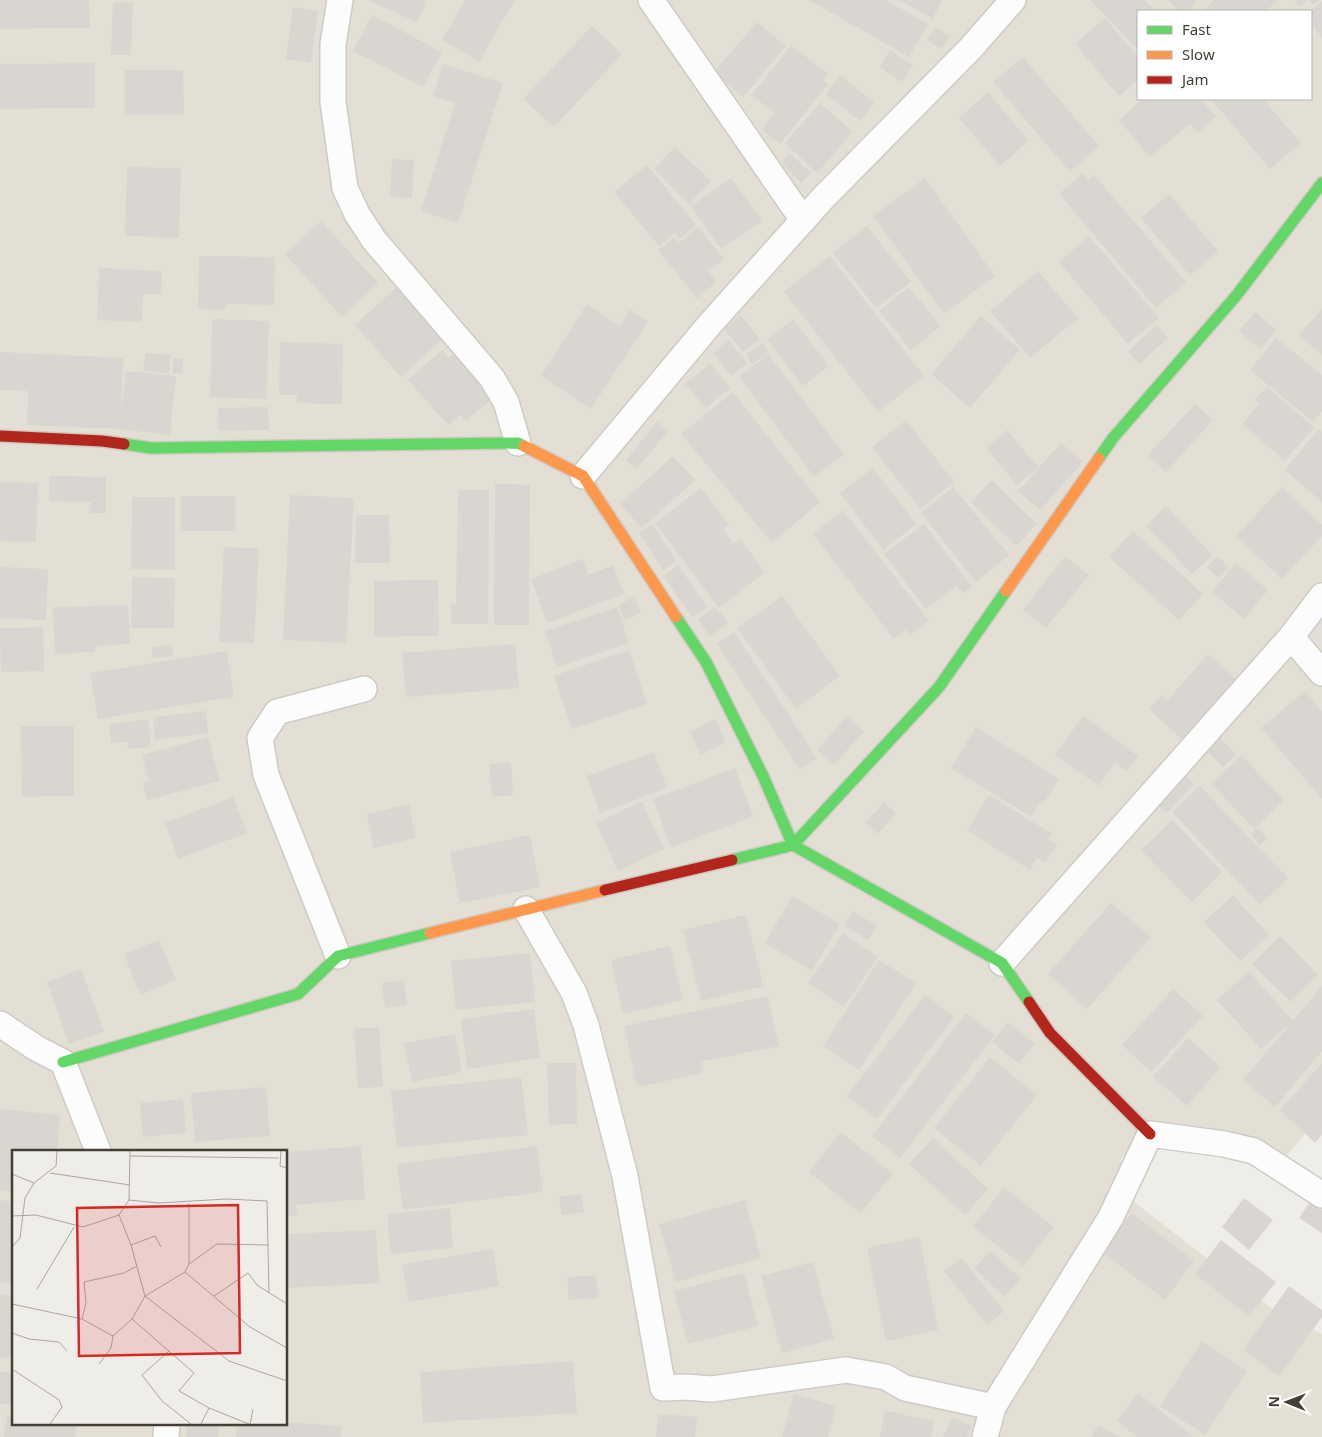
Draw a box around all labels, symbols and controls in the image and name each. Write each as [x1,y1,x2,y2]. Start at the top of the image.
legend [1137,10,1312,100]
text: Fast [1182,19,1211,39]
text: Slow [1182,44,1215,64]
text: Jam [1180,69,1209,89]
inset map [12,1150,288,1424]
north arrow [1262,1377,1312,1427]
text: N [1264,1396,1283,1408]

